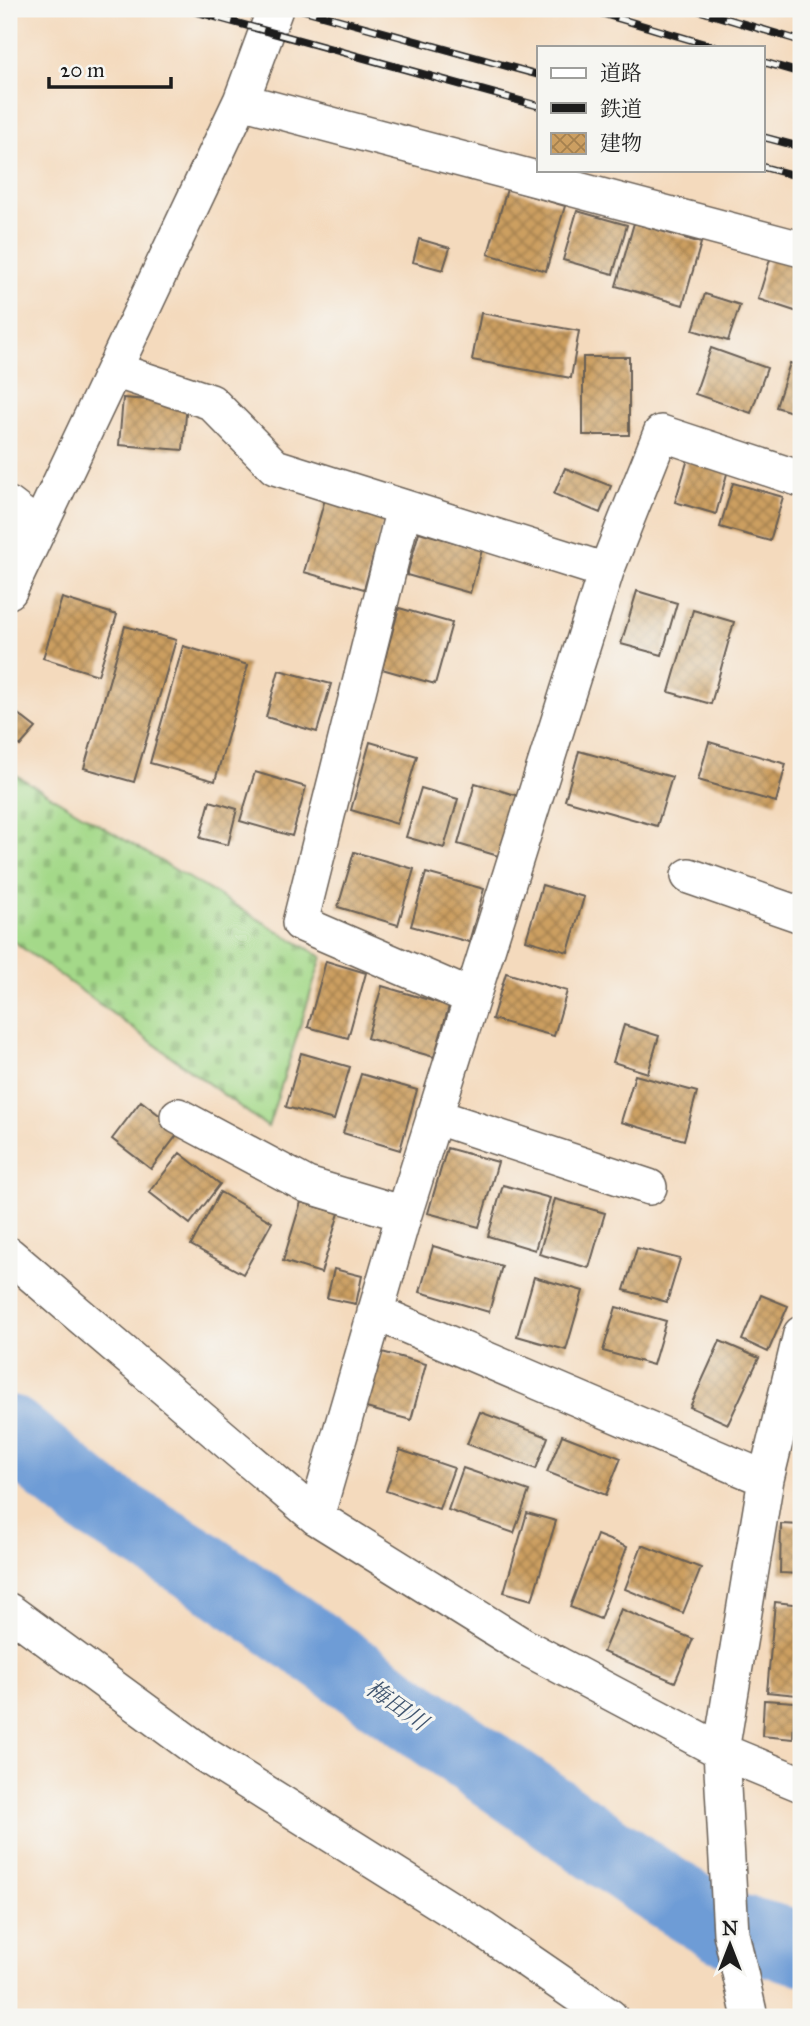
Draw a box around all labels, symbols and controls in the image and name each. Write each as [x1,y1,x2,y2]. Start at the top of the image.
scale bar [49,46,172,90]
legend [537,46,764,172]
text: 20 m [60,57,105,83]
text: 道路 [600,60,642,86]
text: 鉄道 [600,96,642,122]
text: 建物 [600,130,642,156]
water label: 梅田川 [361,1674,436,1738]
north arrow [694,1910,764,1980]
text: N [722,1917,738,1940]

